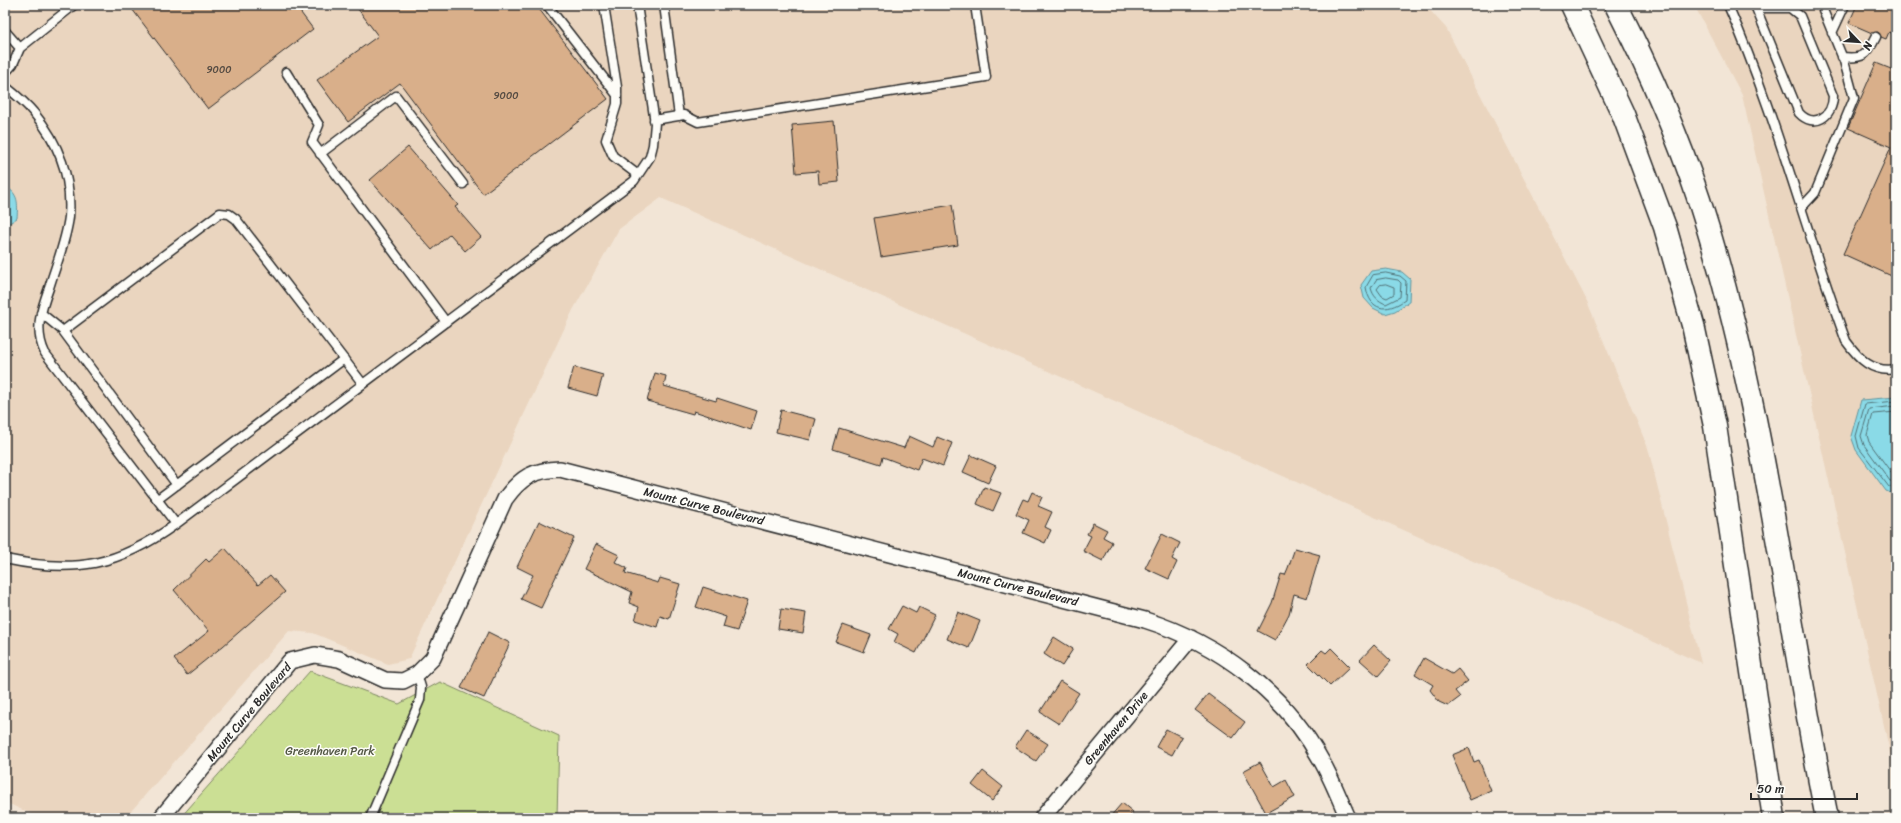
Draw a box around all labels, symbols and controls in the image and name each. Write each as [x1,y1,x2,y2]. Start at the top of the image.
north arrow [1839,22,1879,62]
text: N [1857,38,1878,54]
house number: 9000 [206,61,232,79]
house number: 9000 [493,87,519,105]
street label: Mount Curve Boulevard [641,480,767,532]
street label: Mount Curve Boulevard [955,561,1081,613]
street label: Mount Curve Boulevard [201,657,298,766]
street label: Greenhaven Drive [1078,686,1154,770]
park label: Greenhaven Park [285,740,375,762]
scale bar [1751,775,1857,801]
text: 50 m [1757,778,1784,800]

